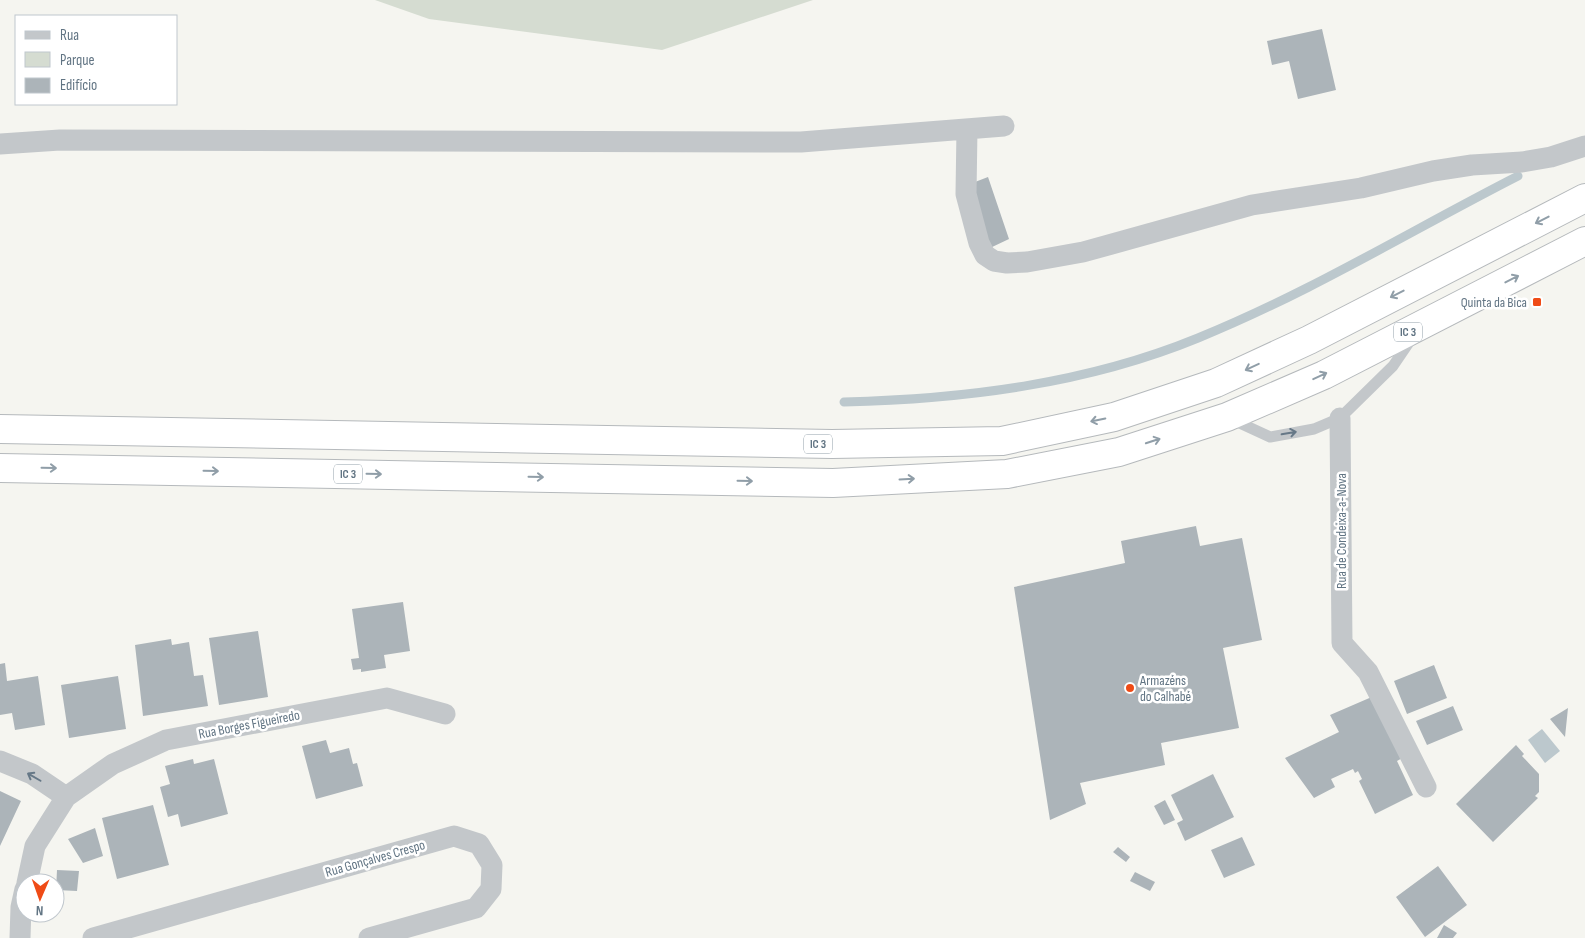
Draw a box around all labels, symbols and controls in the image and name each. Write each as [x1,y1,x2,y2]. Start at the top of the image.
legend [15,15,178,105]
text: Rua [60,26,79,45]
text: Parque [60,51,95,70]
text: Edifício [60,76,97,95]
one-way arrow [1534,215,1549,225]
one-way arrow [1504,274,1519,284]
one-way arrow [1390,290,1405,299]
place label: Quinta da Bica [1461,294,1527,311]
marker: Quinta da Bica [1531,296,1543,308]
road number: IC 3 [1394,322,1422,342]
one-way arrow [1245,362,1260,372]
one-way arrow [1312,371,1327,381]
one-way arrow [1091,416,1107,425]
one-way arrow [1281,428,1297,438]
road number: IC 3 [804,434,832,454]
one-way arrow [1145,436,1160,445]
one-way arrow [40,463,56,473]
road number: IC 3 [334,464,362,484]
one-way arrow [202,466,219,476]
one-way arrow [365,469,381,479]
one-way arrow [528,473,544,482]
street label: Rua de Condeixa-a-Nova [1333,473,1350,589]
one-way arrow [898,474,915,484]
one-way arrow [736,476,752,486]
place label: Armazéns do Calhabé [1139,672,1191,705]
marker: Armazéns do Calhabé [1124,682,1136,694]
street label: Rua Borges Figueiredo [197,706,301,743]
one-way arrow [27,771,42,781]
street label: Rua Gonçalves Crespo [323,836,427,881]
north arrow [15,873,65,923]
text: N [36,902,44,919]

